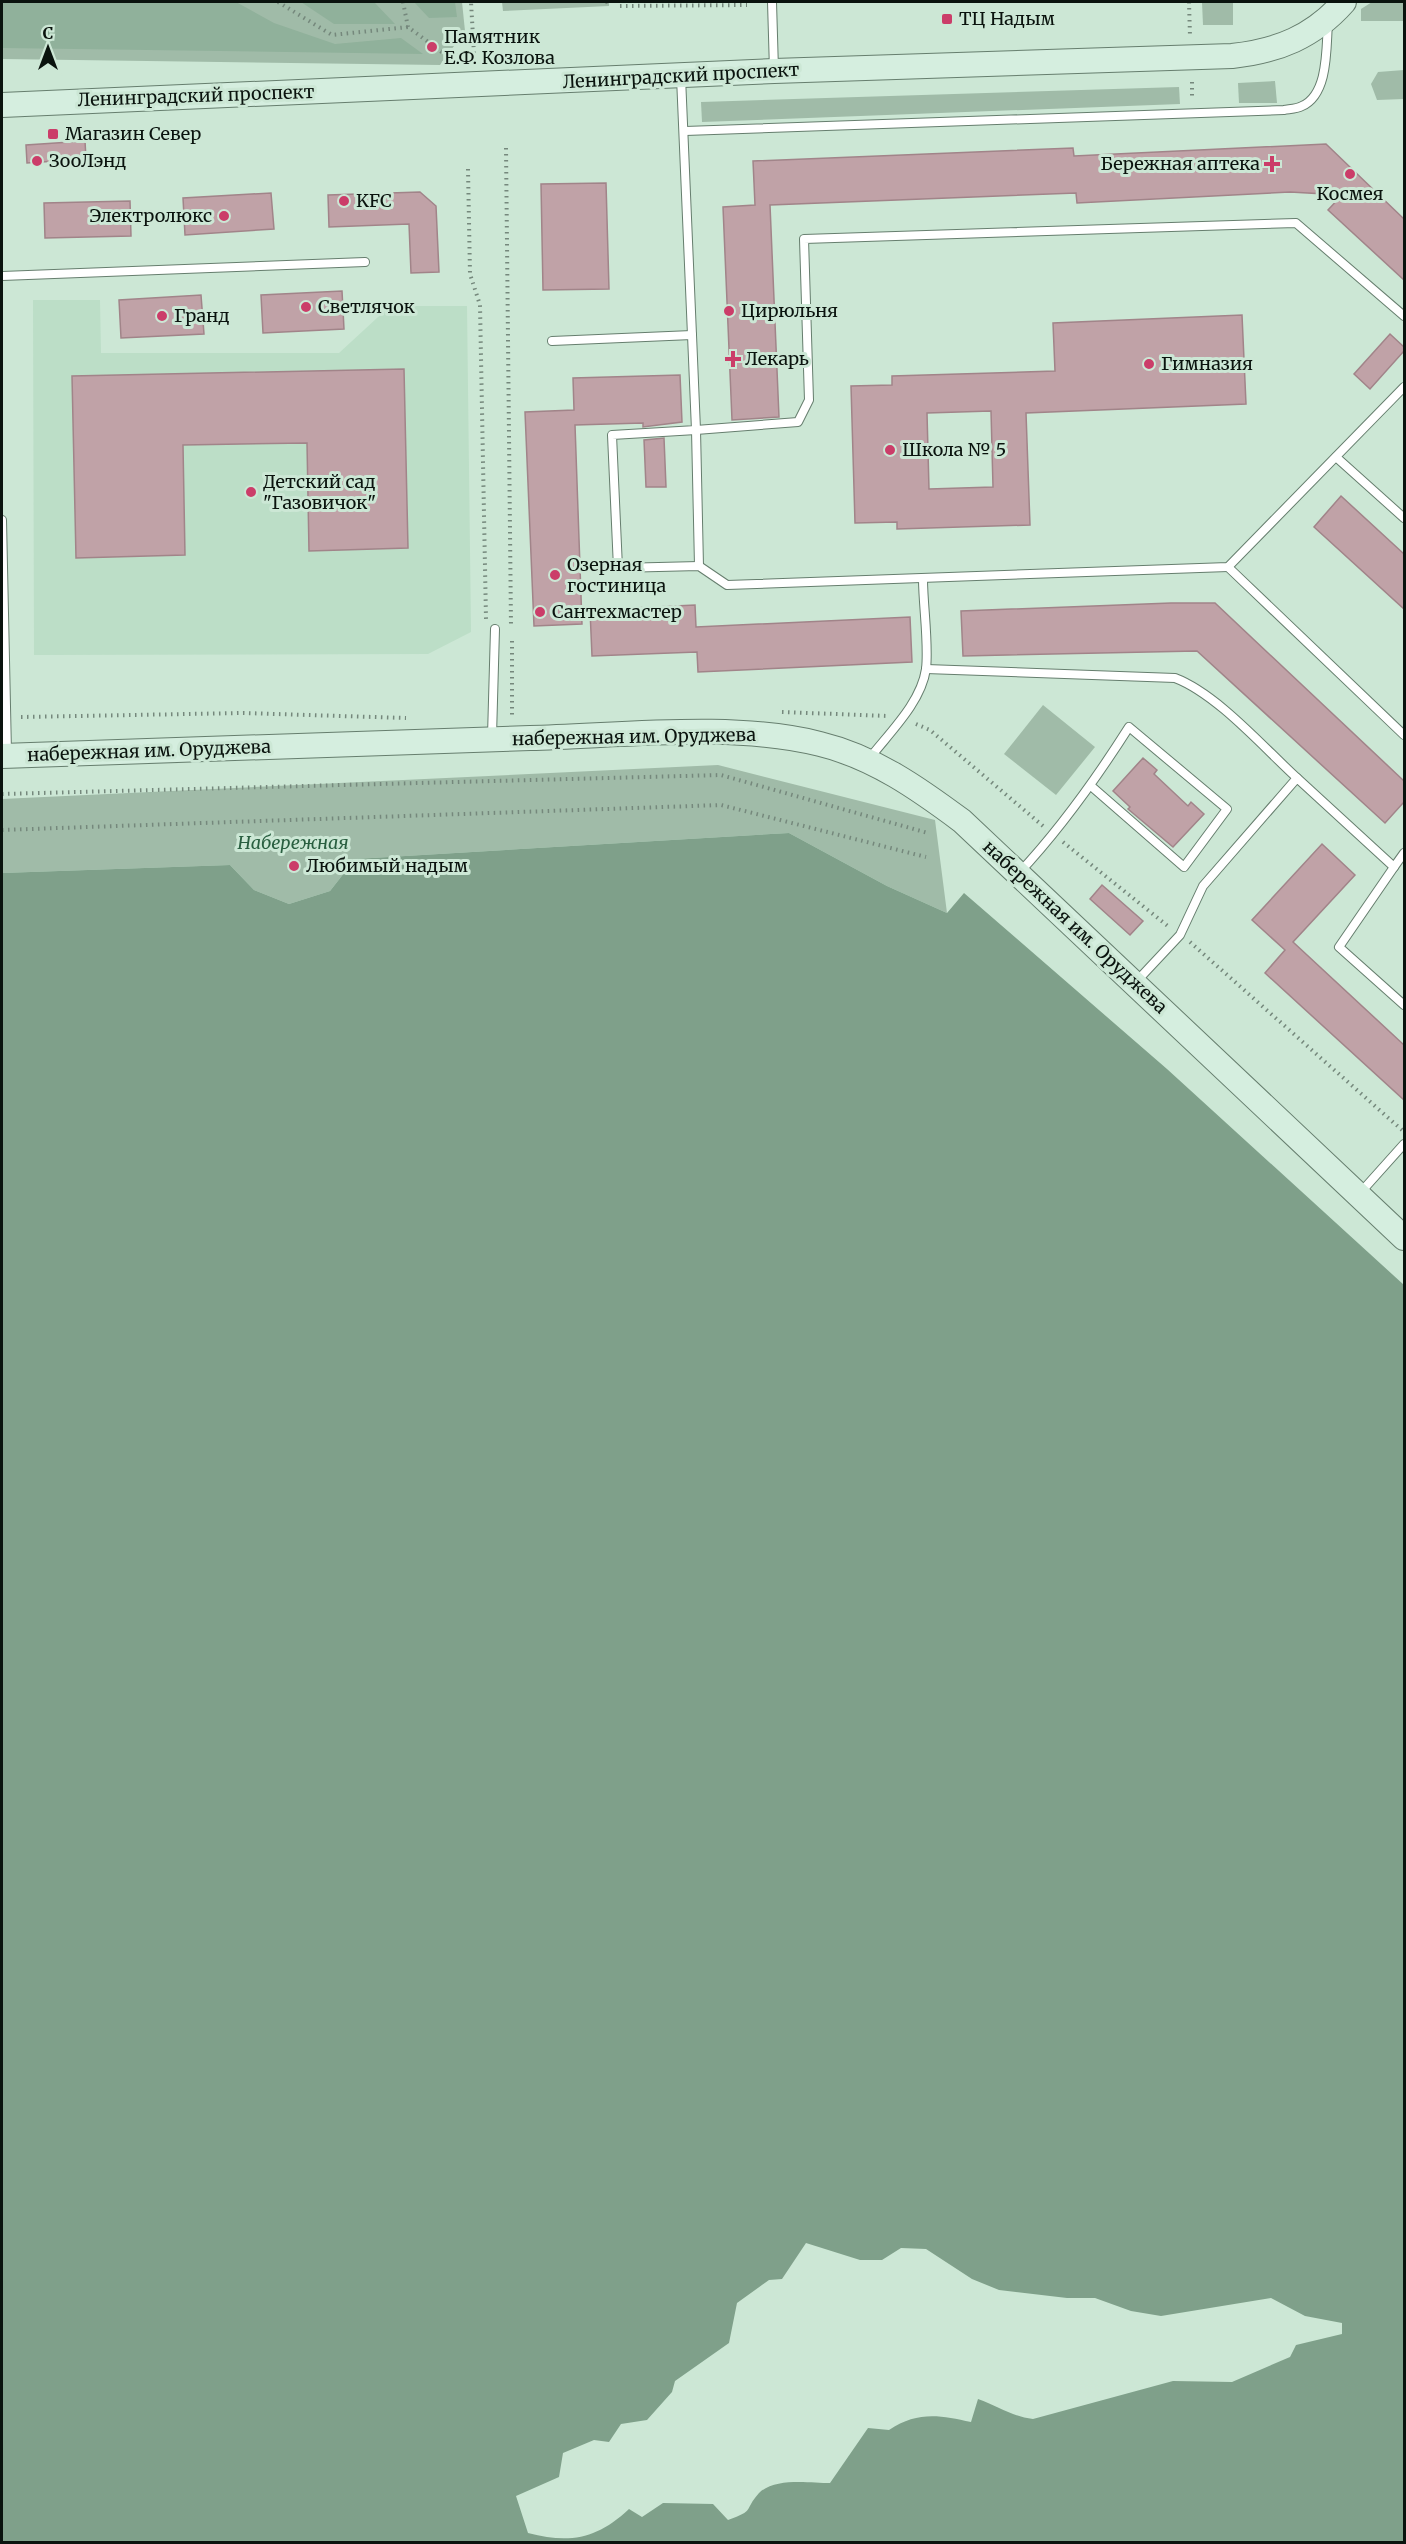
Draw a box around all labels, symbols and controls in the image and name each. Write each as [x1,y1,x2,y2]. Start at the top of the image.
place label: ТЦ Надым [959,7,1056,30]
marker: ТЦ Надым [940,12,954,26]
north arrow [18,18,78,78]
text: С [43,23,53,43]
place label: Памятник Е.Ф. Козлова [444,25,555,69]
marker: Памятник Е.Ф. Козлова [425,40,439,54]
street label: Ленинградский проспект [562,58,800,93]
street label: Ленинградский проспект [77,80,315,111]
place label: Магазин Север [65,122,201,145]
marker: Магазин Север [46,127,60,141]
place label: ЗооЛэнд [49,149,127,172]
place label: Бережная аптека [1101,152,1260,175]
marker: ЗооЛэнд [30,154,44,168]
marker: Бережная аптека [1265,157,1279,171]
marker: Космея [1343,167,1357,181]
place label: Космея [1316,182,1384,205]
place label: KFC [356,189,392,212]
marker: KFC [337,194,351,208]
place label: Электролюкс [89,204,212,227]
marker: Электролюкс [217,209,231,223]
place label: Светлячок [318,295,416,318]
place label: Цирюльня [741,299,838,322]
marker: Светлячок [299,300,313,314]
place label: Гранд [174,304,230,327]
marker: Цирюльня [722,304,736,318]
marker: Гранд [155,309,169,323]
place label: Лекарь [745,347,809,370]
marker: Лекарь [726,352,740,366]
place label: Гимназия [1161,352,1253,375]
marker: Гимназия [1142,357,1156,371]
place label: Школа № 5 [902,438,1006,461]
marker: Школа № 5 [883,443,897,457]
place label: Детский сад "Газовичок" [263,470,376,514]
marker: Детский сад "Газовичок" [244,485,258,499]
place label: Озерная гостиница [567,553,667,597]
marker: Озерная гостиница [548,568,562,582]
place label: Сантехмастер [552,600,682,623]
marker: Сантехмастер [533,605,547,619]
street label: набережная им. Оруджева [512,723,757,750]
street label: набережная им. Оруджева [27,735,272,766]
park label: Набережная [237,831,349,854]
street label: набережная им. Оруджева [978,835,1173,1018]
place label: Любимый надым [306,854,469,877]
marker: Любимый надым [287,859,301,873]

